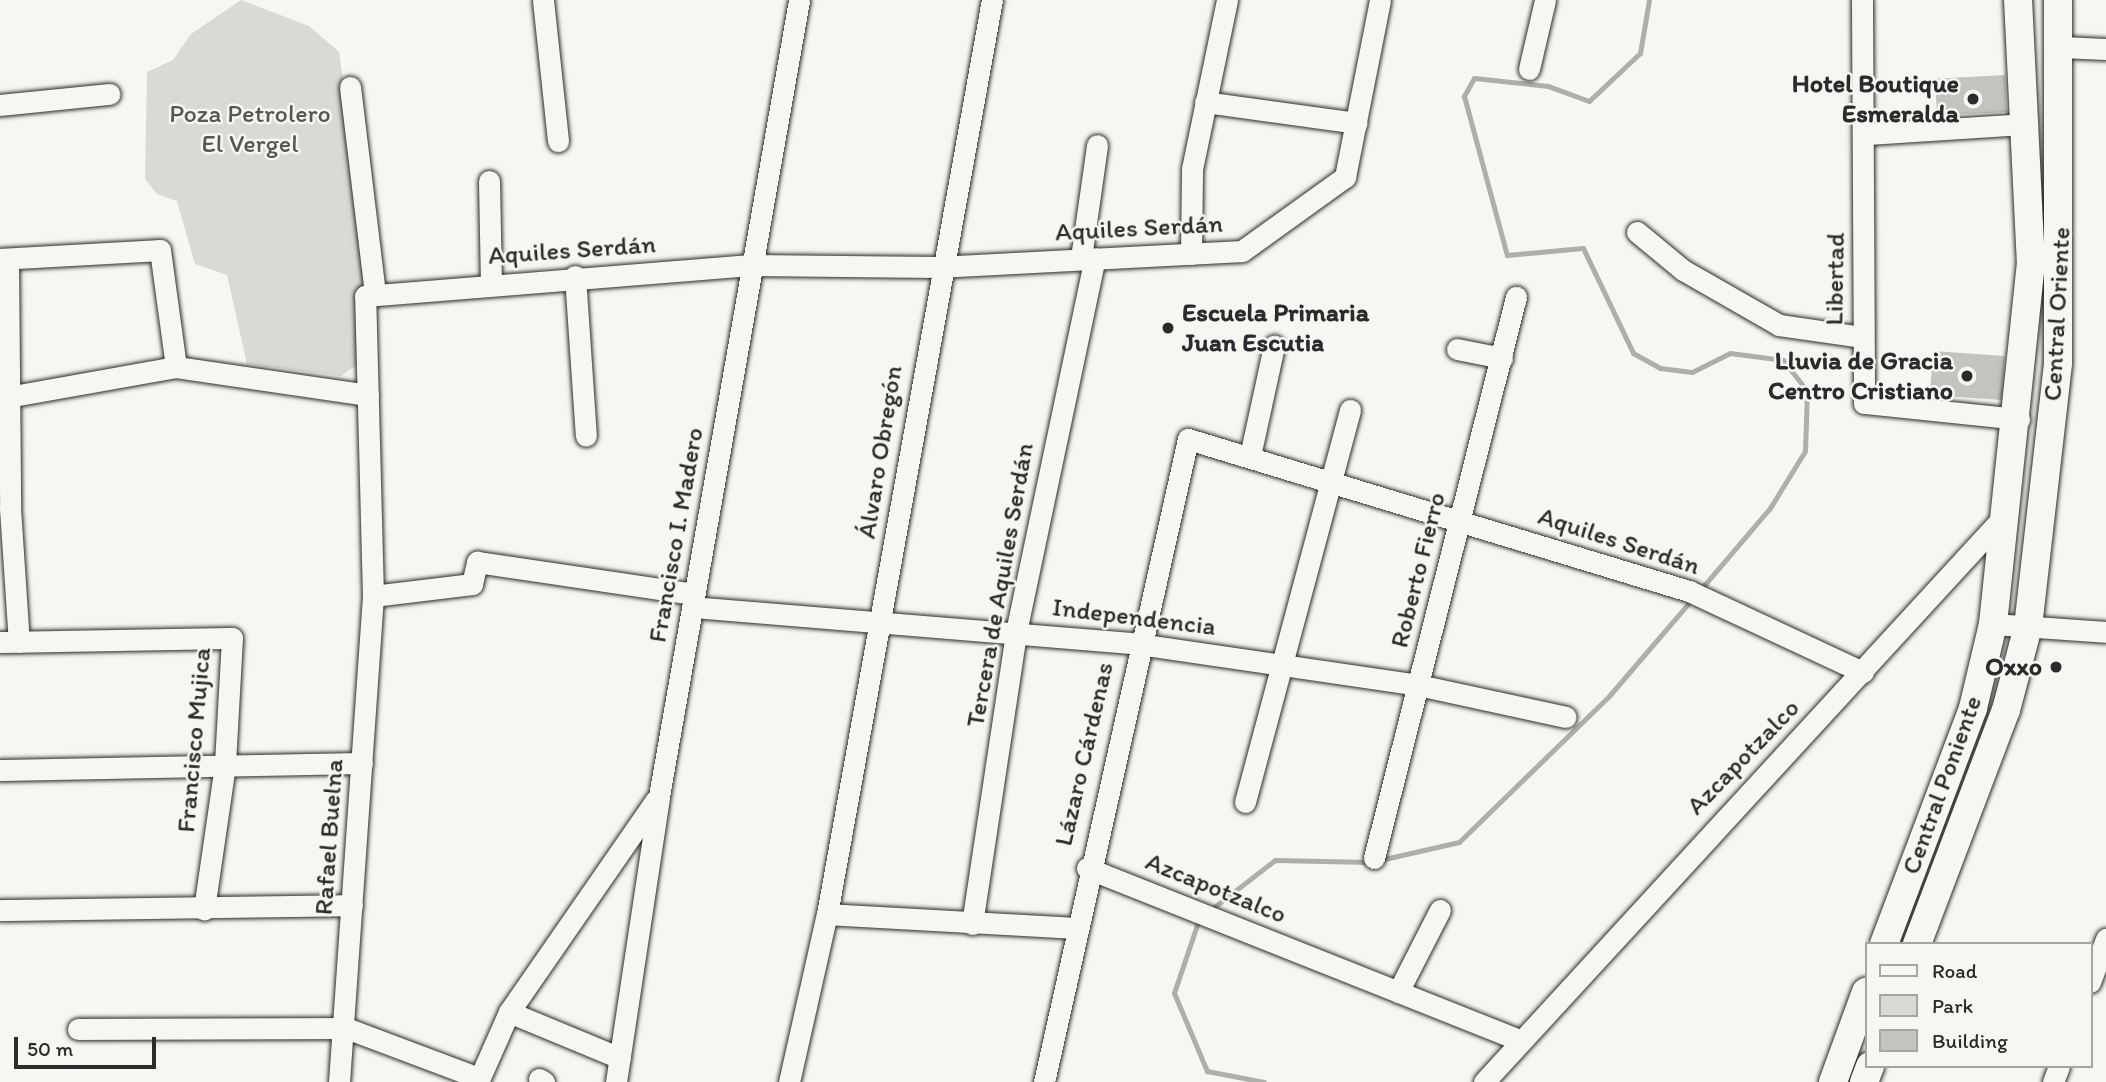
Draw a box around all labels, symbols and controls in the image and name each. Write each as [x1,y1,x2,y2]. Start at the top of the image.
place label: Hotel Boutique Esmeralda [1792,68,1959,130]
marker: Hotel Boutique Esmeralda [1965,91,1981,107]
park label: Poza Petrolero El Vergel [170,98,330,160]
street label: Aquiles Serdán [1054,208,1224,248]
street label: Central Oriente [2037,226,2077,402]
street label: Aquiles Serdán [487,229,657,271]
street label: Libertad [1819,232,1851,326]
place label: Escuela Primaria Juan Escutia [1182,297,1369,358]
marker: Escuela Primaria Juan Escutia [1160,320,1176,336]
place label: Lluvia de Gracia Centro Cristiano [1767,345,1953,406]
street label: Álvaro Obregón [851,363,909,541]
marker: Lluvia de Gracia Centro Cristiano [1959,368,1975,384]
street label: Francisco I. Madero [642,425,710,645]
street label: Tercera de Aquiles Serdán [960,440,1040,730]
street label: Roberto Fierro [1384,489,1452,651]
street label: Aquiles Serdán [1534,500,1704,582]
street label: Independencia [1051,592,1217,642]
street label: Francisco Mujica [170,646,218,834]
place label: Oxxo [1985,651,2042,683]
street label: Lázaro Cárdenas [1048,659,1120,849]
marker: Oxxo [2048,659,2064,675]
street label: Central Poniente [1895,692,1989,878]
street label: Azcapotzalco [1680,693,1806,821]
street label: Rafael Buelna [308,758,350,916]
street label: Azcapotzalco [1141,846,1291,930]
legend [1864,942,2092,1068]
text: Road [1932,958,1977,983]
text: Park [1932,993,1973,1018]
scale bar [18,1023,159,1066]
text: Building [1932,1028,2008,1053]
text: 50 m [27,1036,73,1061]

